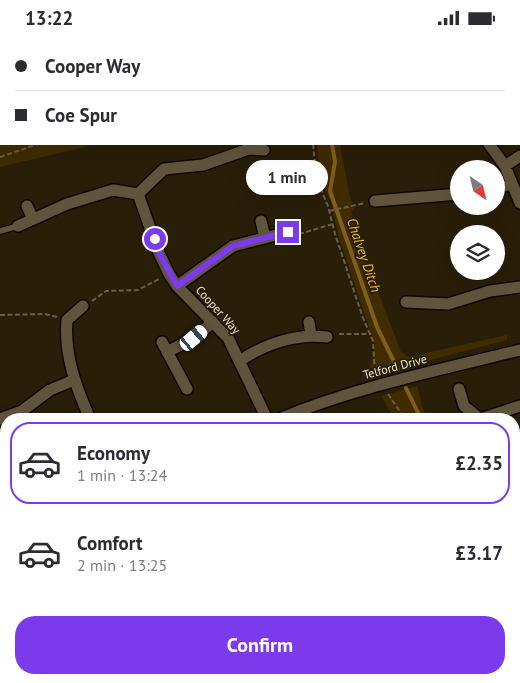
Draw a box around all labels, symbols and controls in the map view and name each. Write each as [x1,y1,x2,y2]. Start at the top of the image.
text: 13:22 [25,6,73,30]
text: Cooper Way [45,54,140,78]
text: Coe Spur [45,103,117,127]
callout: 1 min [247,159,329,195]
north arrow [450,160,505,215]
map controls [450,160,505,280]
text: 1 min [267,167,307,187]
water label: Chalvey Ditch [343,215,385,295]
route end [277,221,299,243]
button: layers [450,225,505,280]
route start [144,228,166,250]
street label: Cooper Way [193,282,244,337]
car [177,323,210,353]
street label: Telford Drive [361,351,428,382]
icon: car [17,441,62,486]
text: Economy [77,441,150,465]
text: £2.35 [455,451,503,475]
text: 1 min · 13:24 [77,465,167,485]
icon: car [17,531,62,576]
text: Comfort [77,531,143,555]
text: £3.17 [455,541,503,565]
text: 2 min · 13:25 [77,555,167,575]
button: Confirm [15,616,505,674]

